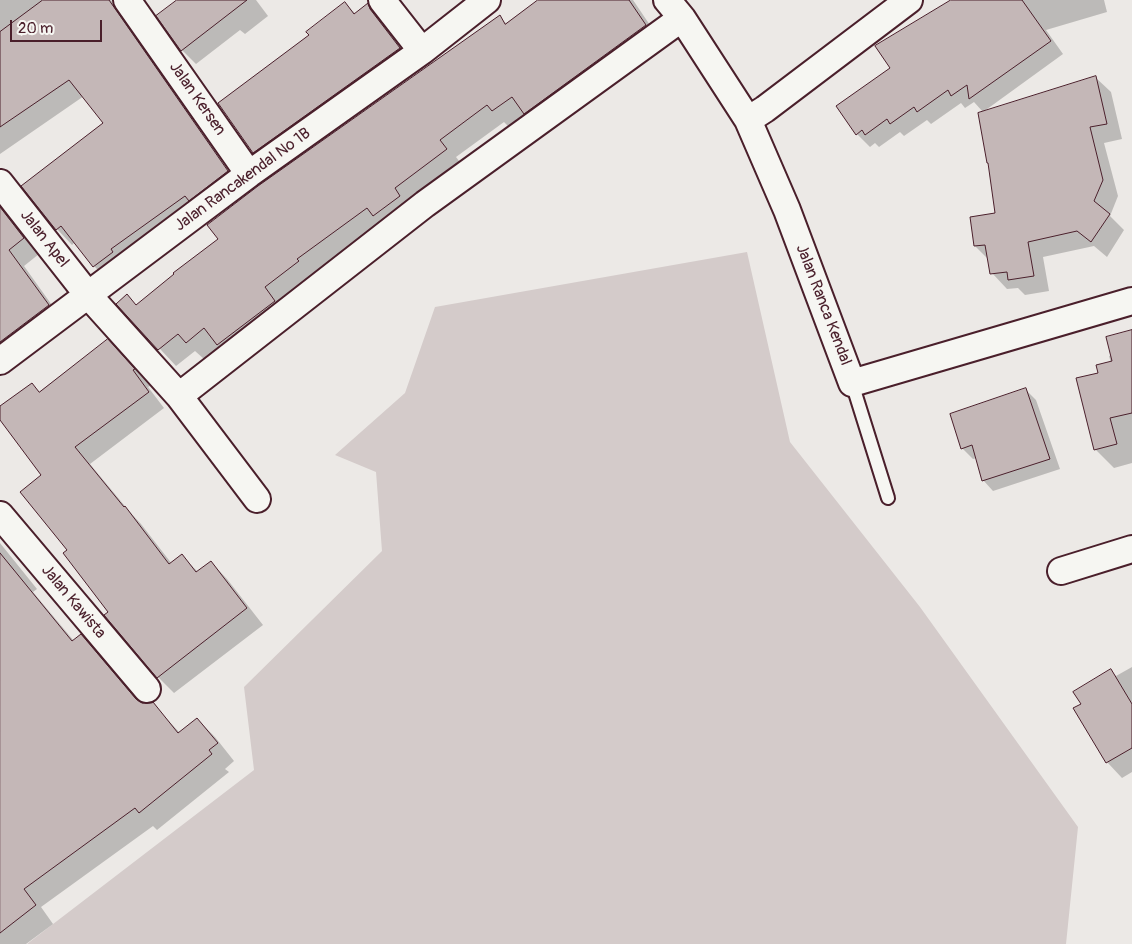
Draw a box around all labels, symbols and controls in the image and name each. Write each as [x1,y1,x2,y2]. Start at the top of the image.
scale bar [12,10,105,42]
text: 20 m [18,19,53,38]
street label: Jalan Kersen [165,59,229,139]
street label: Jalan Rancakendal No 1B [171,124,315,236]
street label: Jalan Apel [15,206,73,272]
street label: Jalan Ranca Kendal [791,242,855,368]
street label: Jalan Kawista [37,561,109,643]

